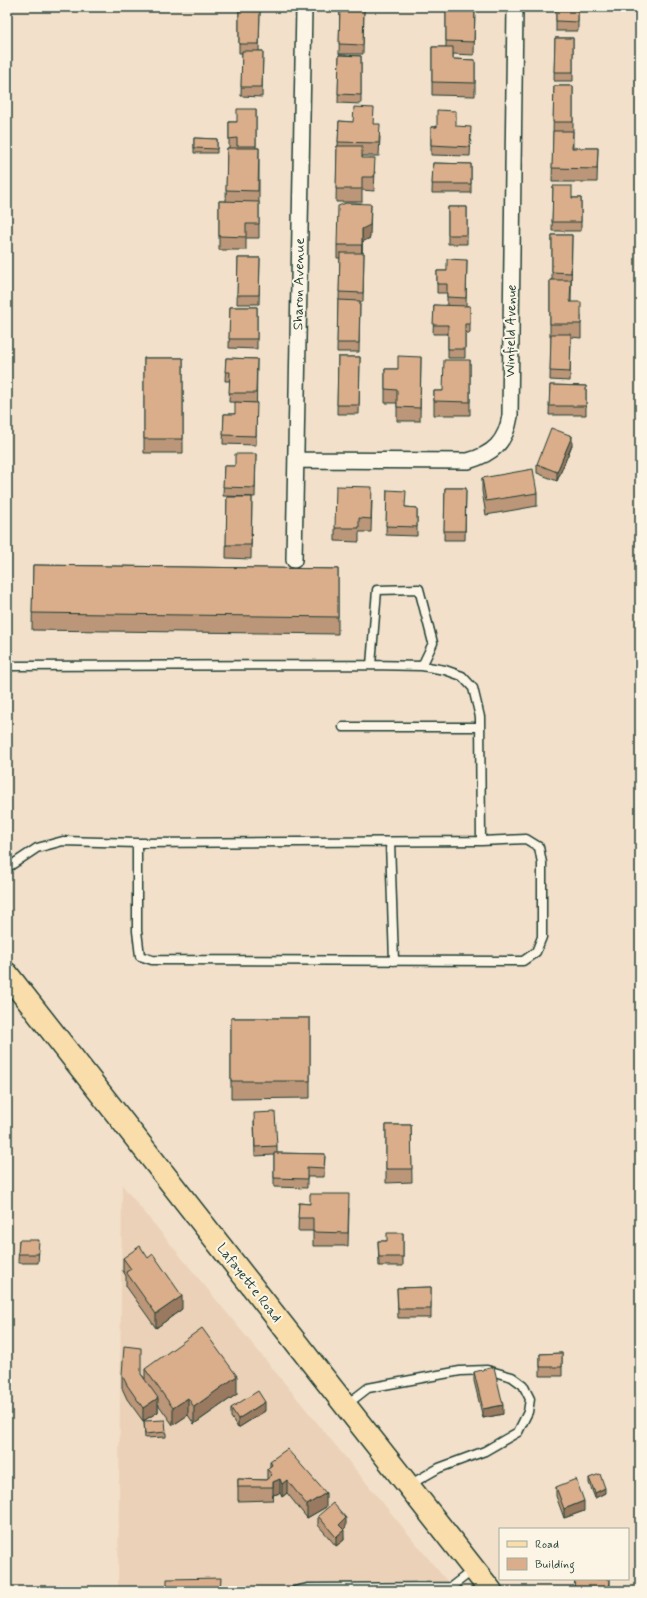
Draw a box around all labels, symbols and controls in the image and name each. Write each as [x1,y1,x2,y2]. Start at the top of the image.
street label: Sharon Avenue [289,238,309,330]
street label: Winfield Avenue [501,284,521,378]
street label: Lafayette Road [212,1240,286,1326]
legend [499,1528,629,1580]
text: Road [535,1537,559,1553]
text: Building [535,1557,575,1574]

